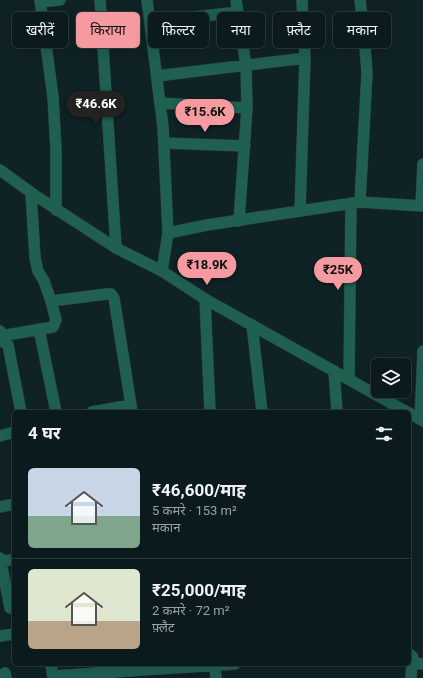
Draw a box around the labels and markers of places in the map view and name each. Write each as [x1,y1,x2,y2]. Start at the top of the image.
pin: ₹46.6K [63,91,129,125]
pin: ₹15.6K [172,99,238,133]
pin: ₹18.9K [174,252,240,286]
pin: ₹25K [314,257,362,291]

